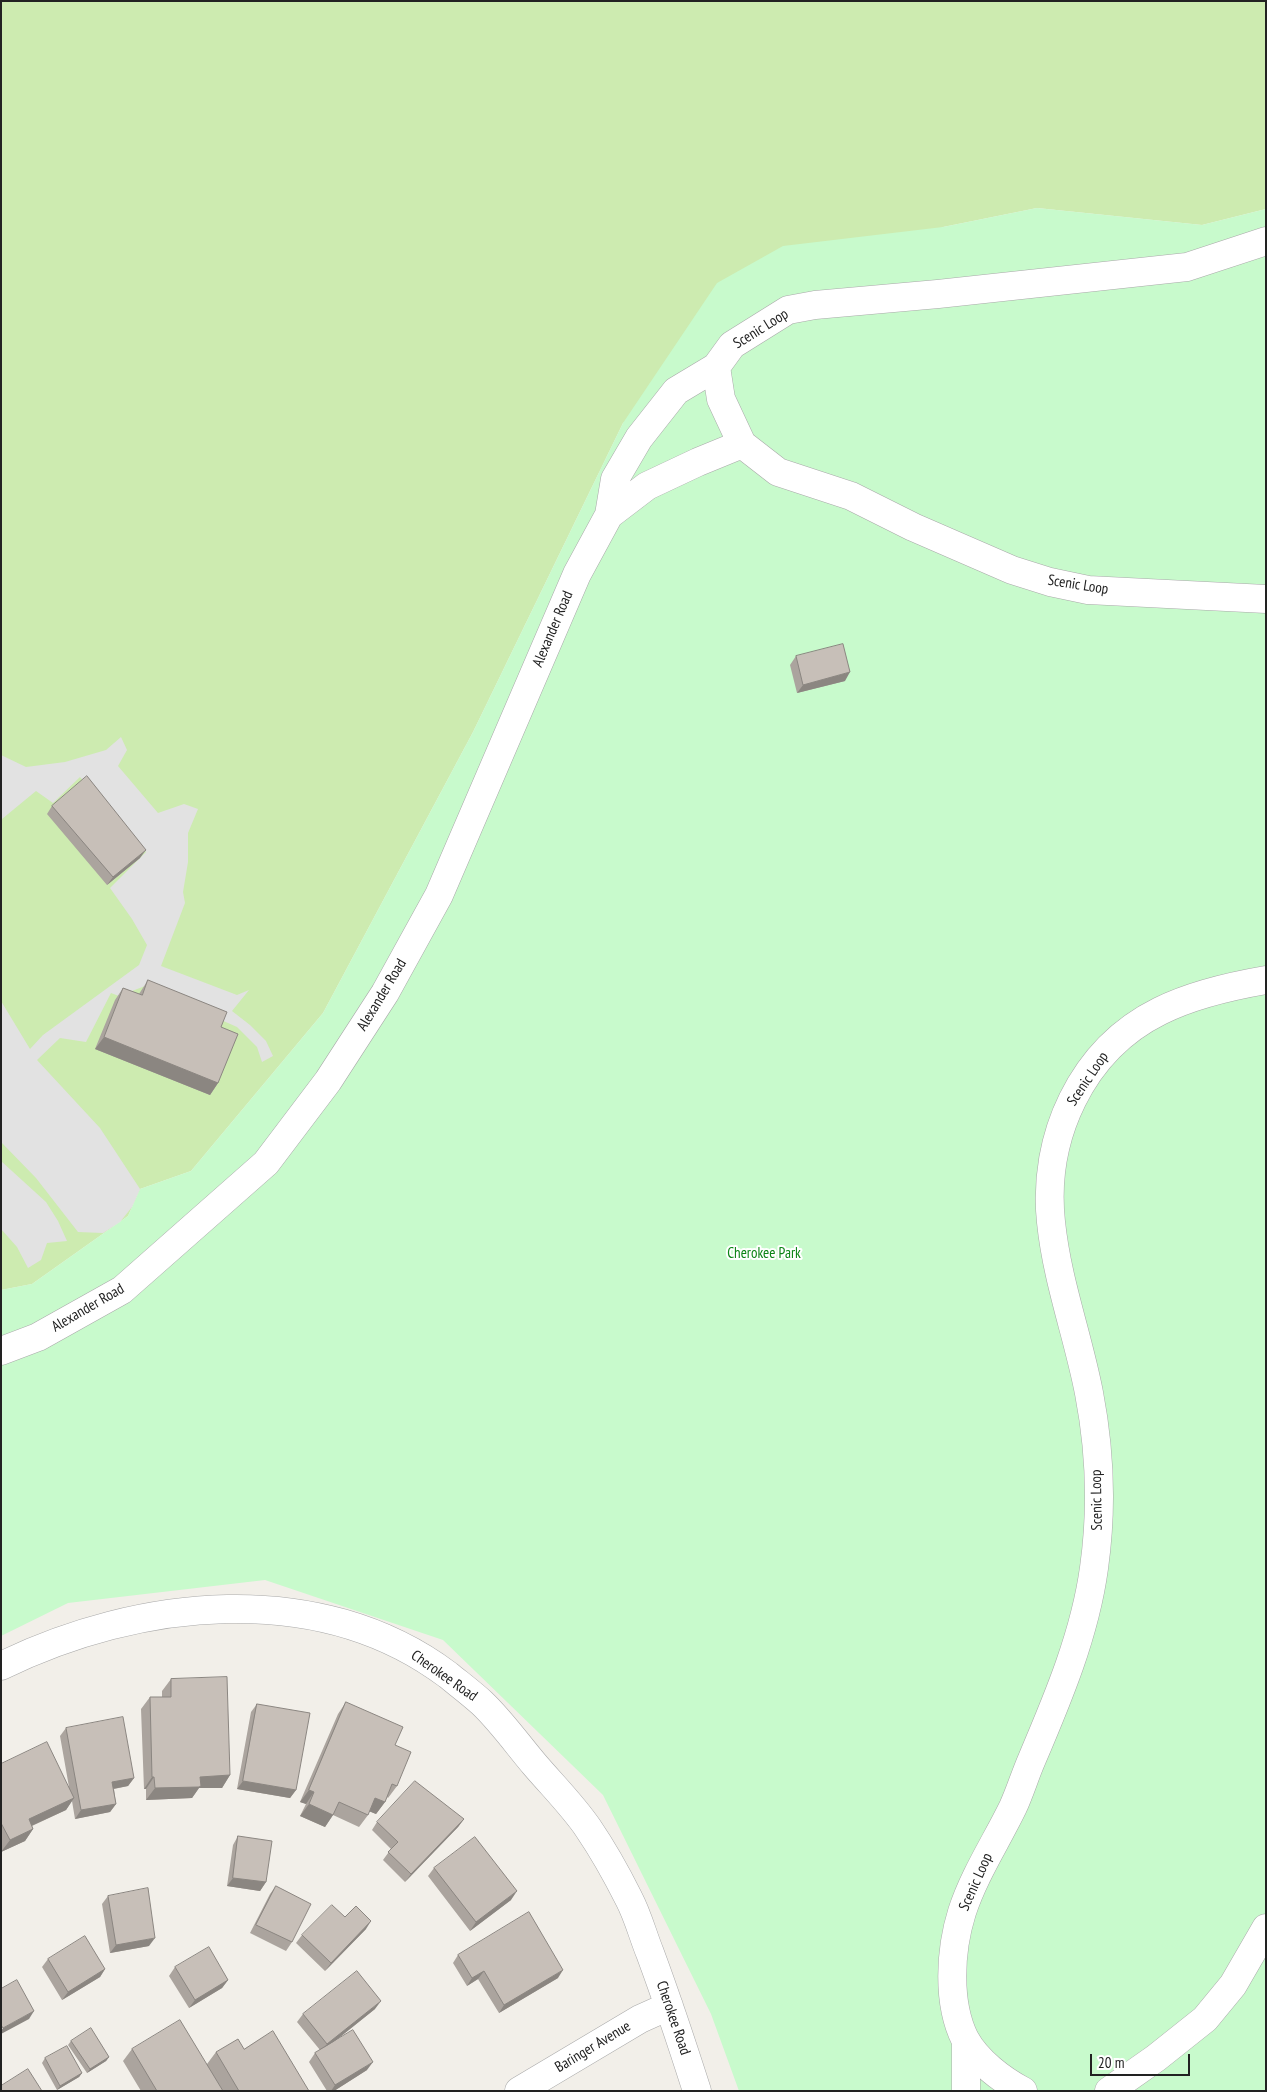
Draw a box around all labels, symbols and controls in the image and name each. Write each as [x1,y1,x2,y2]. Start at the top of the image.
street label: Scenic Loop [730,305,792,353]
street label: Scenic Loop [1046,571,1110,599]
street label: Alexander Road [529,588,577,670]
street label: Alexander Road [353,956,411,1034]
street label: Scenic Loop [1063,1049,1113,1109]
park label: Cherokee Park [727,1245,801,1263]
street label: Alexander Road [48,1280,128,1336]
street label: Scenic Loop [1087,1469,1107,1531]
street label: Cherokee Road [407,1647,481,1705]
street label: Scenic Loop [955,1850,997,1914]
street label: Cherokee Road [652,1979,694,2057]
street label: Baringer Avenue [552,2017,634,2077]
scale bar [1092,2044,1192,2076]
text: 20 m [1098,2053,1124,2072]

